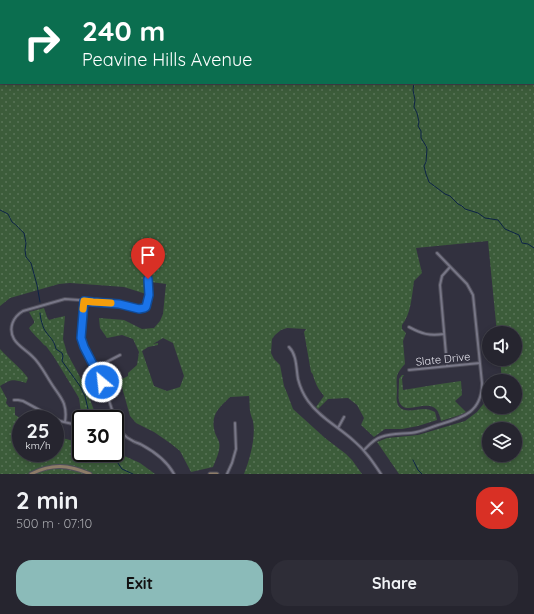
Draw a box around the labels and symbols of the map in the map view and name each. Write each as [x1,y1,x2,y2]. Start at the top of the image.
pin [131,238,165,279]
street label: Slate Drive [415,349,471,369]
position arrow [81,361,123,403]
speed limit sign: 30 [72,410,124,462]

